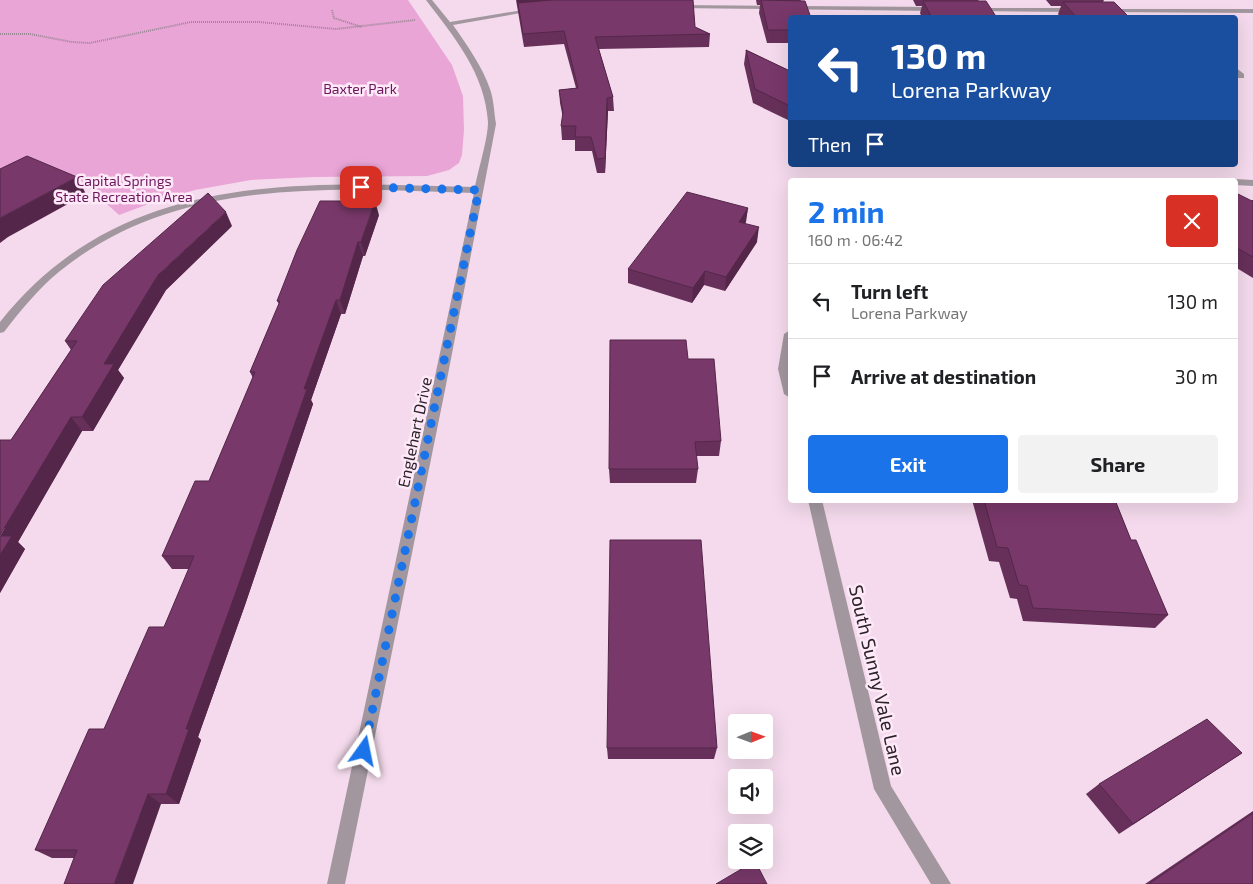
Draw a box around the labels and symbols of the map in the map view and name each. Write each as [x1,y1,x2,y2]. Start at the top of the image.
park label: Baxter Park [323,80,397,97]
pin [340,166,382,208]
park label: Capital Springs State Recreation Area [55,172,193,205]
street label: Englehart Drive [393,375,435,489]
street label: South Sunny Vale Lane [845,583,911,777]
north arrow [728,714,772,759]
position arrow [337,724,389,776]

